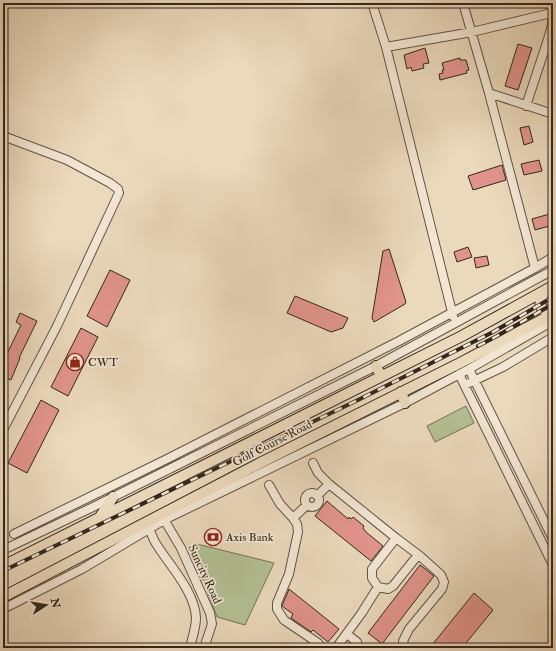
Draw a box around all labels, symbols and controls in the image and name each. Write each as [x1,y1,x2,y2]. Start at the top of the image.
shop icon: CWT [65,352,85,372]
place label: CWT [88,355,118,370]
street label: Golf Course Road [230,417,315,470]
bank icon: Axis Bank [203,527,223,547]
place label: Axis Bank [225,530,274,545]
street label: Suncity Road [184,542,225,606]
north arrow [26,585,66,625]
text: N [48,596,63,610]

